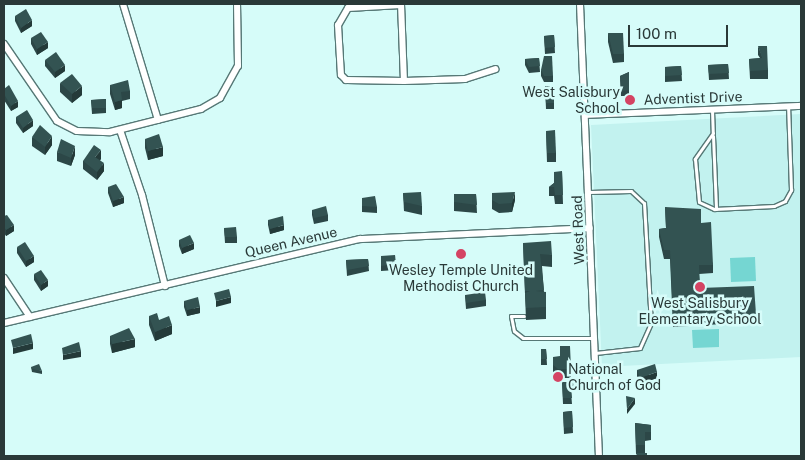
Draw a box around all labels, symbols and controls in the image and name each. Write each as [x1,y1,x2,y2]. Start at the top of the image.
scale bar [630,15,730,47]
text: 100 m [636,25,677,42]
place label: West Salisbury School [522,84,620,116]
street label: Adventist Drive [643,88,743,108]
marker: West Salisbury School [624,94,636,106]
street label: West Road [568,195,588,265]
street label: Queen Avenue [243,223,339,261]
marker: Wesley Temple United Methodist Church [455,248,467,260]
place label: Wesley Temple United Methodist Church [389,262,533,294]
marker: West Salisbury Elementary School [694,281,706,293]
place label: West Salisbury Elementary School [639,295,761,328]
place label: National Church of God [568,361,661,394]
marker: National Church of God [552,371,564,383]

